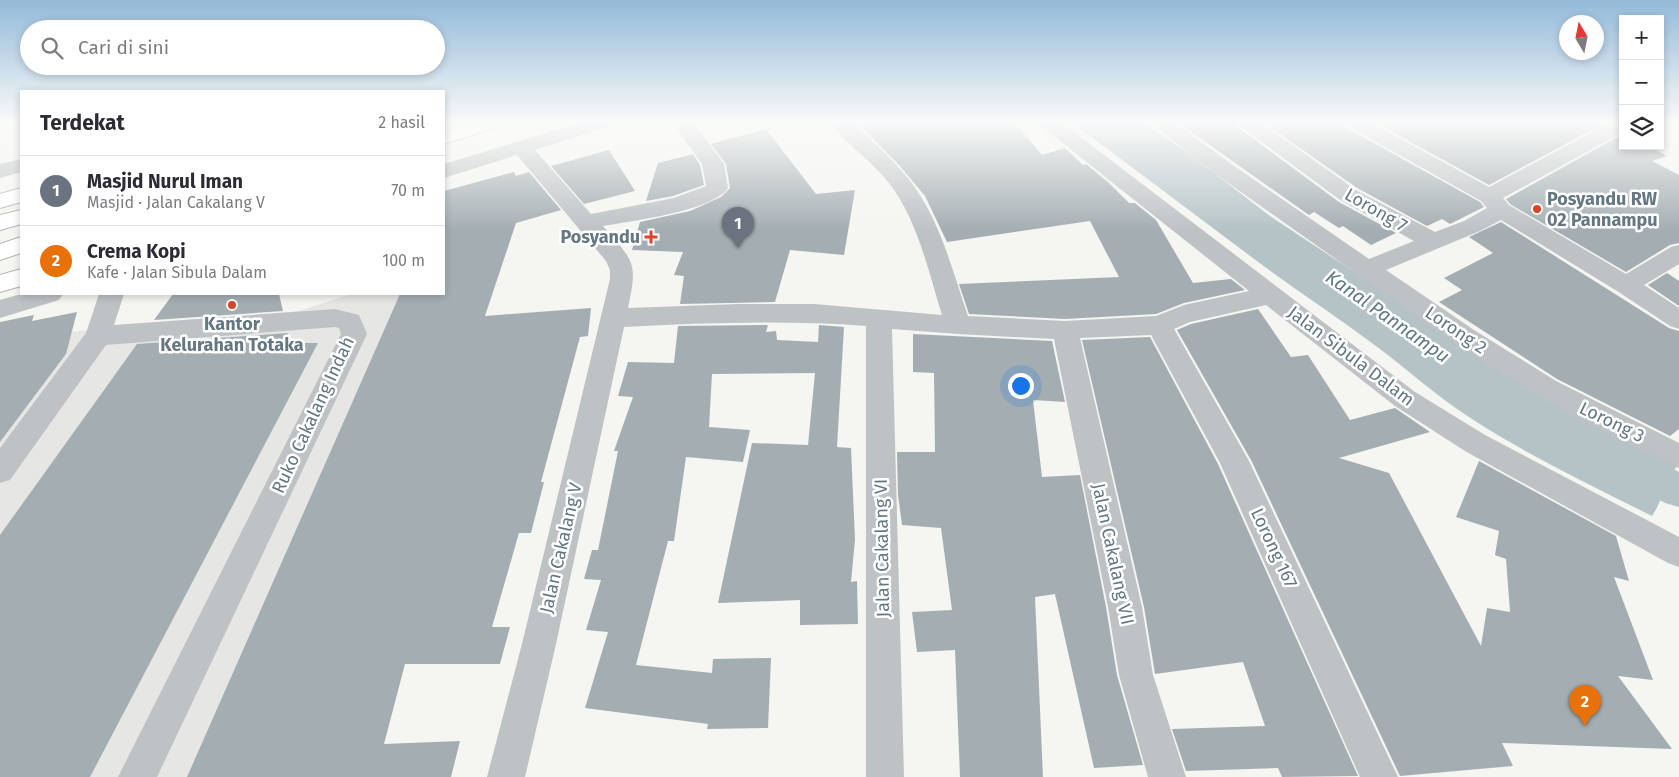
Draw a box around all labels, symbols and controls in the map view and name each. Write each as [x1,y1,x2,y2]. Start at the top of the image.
north arrow [1559,15,1604,60]
map controls [1619,15,1664,150]
button: + [1619,15,1664,60]
search box [20,20,445,75]
icon: search [38,34,66,62]
text: Cari di sini [78,36,169,59]
button: − [1619,60,1664,105]
button: layers [1619,105,1664,150]
text: Terdekat [40,110,125,136]
text: 2 hasil [378,113,425,132]
text: Masjid Nurul Iman [87,170,243,193]
text: 1 [52,181,60,200]
text: 70 m [391,181,425,200]
street label: Lorong 7 [1341,183,1411,237]
place label: Posyandu RW 02 Pannampu [1547,188,1658,231]
text: Masjid · Jalan Cakalang V [87,193,265,212]
marker: Posyandu RW 02 Pannampu [1531,203,1543,215]
pin: 1 [722,207,754,248]
place label: Posyandu [561,226,640,248]
marker: Posyandu [644,230,658,244]
text: Crema Kopi [87,240,186,263]
text: 2 [52,251,60,270]
text: 100 m [382,251,425,270]
text: Kafe · Jalan Sibula Dalam [87,263,267,282]
water label: Kanal Pannampu [1321,265,1454,368]
marker: Kantor Kelurahan Totaka [226,299,238,311]
street label: Jalan Sibula Dalam [1283,301,1419,411]
street label: Lorong 2 [1421,301,1491,359]
place label: Kantor Kelurahan Totaka [160,313,304,356]
street label: Ruko Cakalang Indah [267,333,359,497]
your location [1008,373,1034,399]
street label: Lorong 3 [1576,397,1648,447]
street label: Jalan Cakalang VI [870,479,894,617]
street label: Jalan Cakalang V [535,481,587,615]
street label: Jalan Cakalang VII [1087,481,1139,627]
street label: Lorong 167 [1246,505,1302,591]
pin: 2 [1569,685,1601,726]

